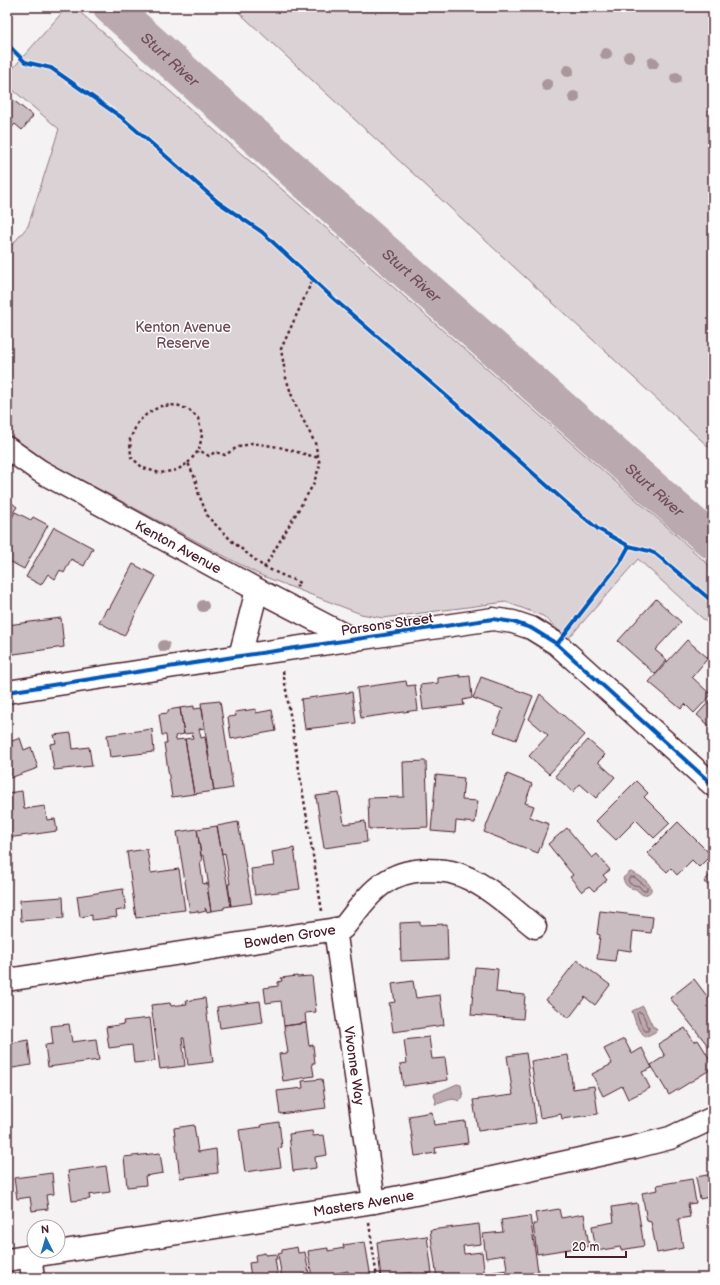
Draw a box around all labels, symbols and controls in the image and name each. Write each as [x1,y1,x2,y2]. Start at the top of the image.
water label: Sturt River [136,29,204,92]
water label: Sturt River [378,245,446,308]
park label: Kenton Avenue Reserve [135,319,231,352]
water label: Sturt River [621,460,688,523]
street label: Kenton Avenue [132,517,224,578]
street label: Parsons Street [340,610,435,639]
street label: Bowden Grove [243,921,337,952]
street label: Vivonne Way [340,1025,368,1107]
street label: Masters Avenue [312,1186,415,1220]
north arrow [26,1219,66,1259]
text: N [40,1223,50,1236]
scale bar [566,1233,626,1259]
text: 20 m [572,1240,599,1255]

